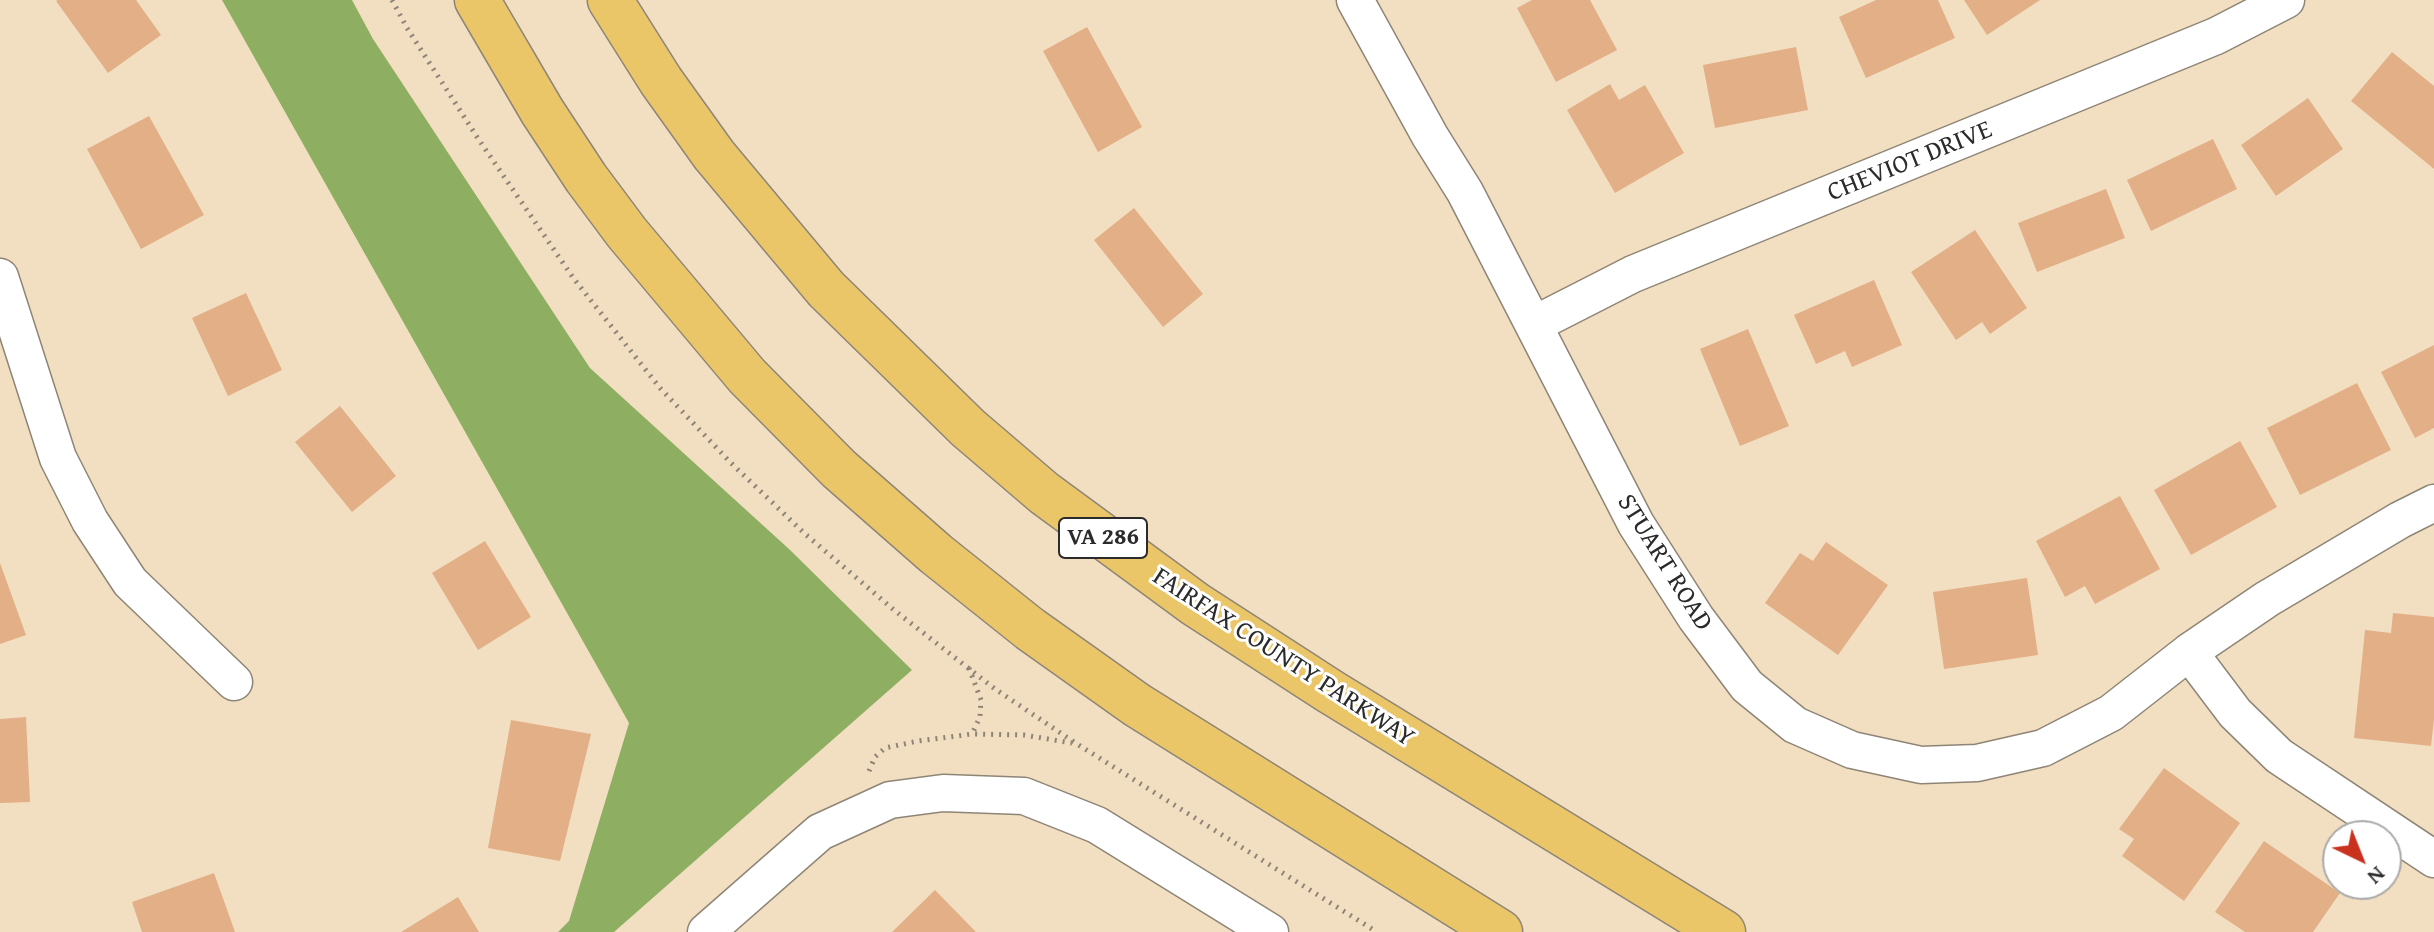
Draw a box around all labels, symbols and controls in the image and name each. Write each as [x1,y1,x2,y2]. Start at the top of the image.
street label: CHEVIOT DRIVE [1823,115,1997,209]
street label: STUART ROAD [1610,489,1718,637]
road number: VA 286 [1059,518,1147,558]
street label: FAIRFAX COUNTY PARKWAY [1146,562,1420,754]
north arrow [2322,820,2402,900]
text: N [2361,859,2393,893]

